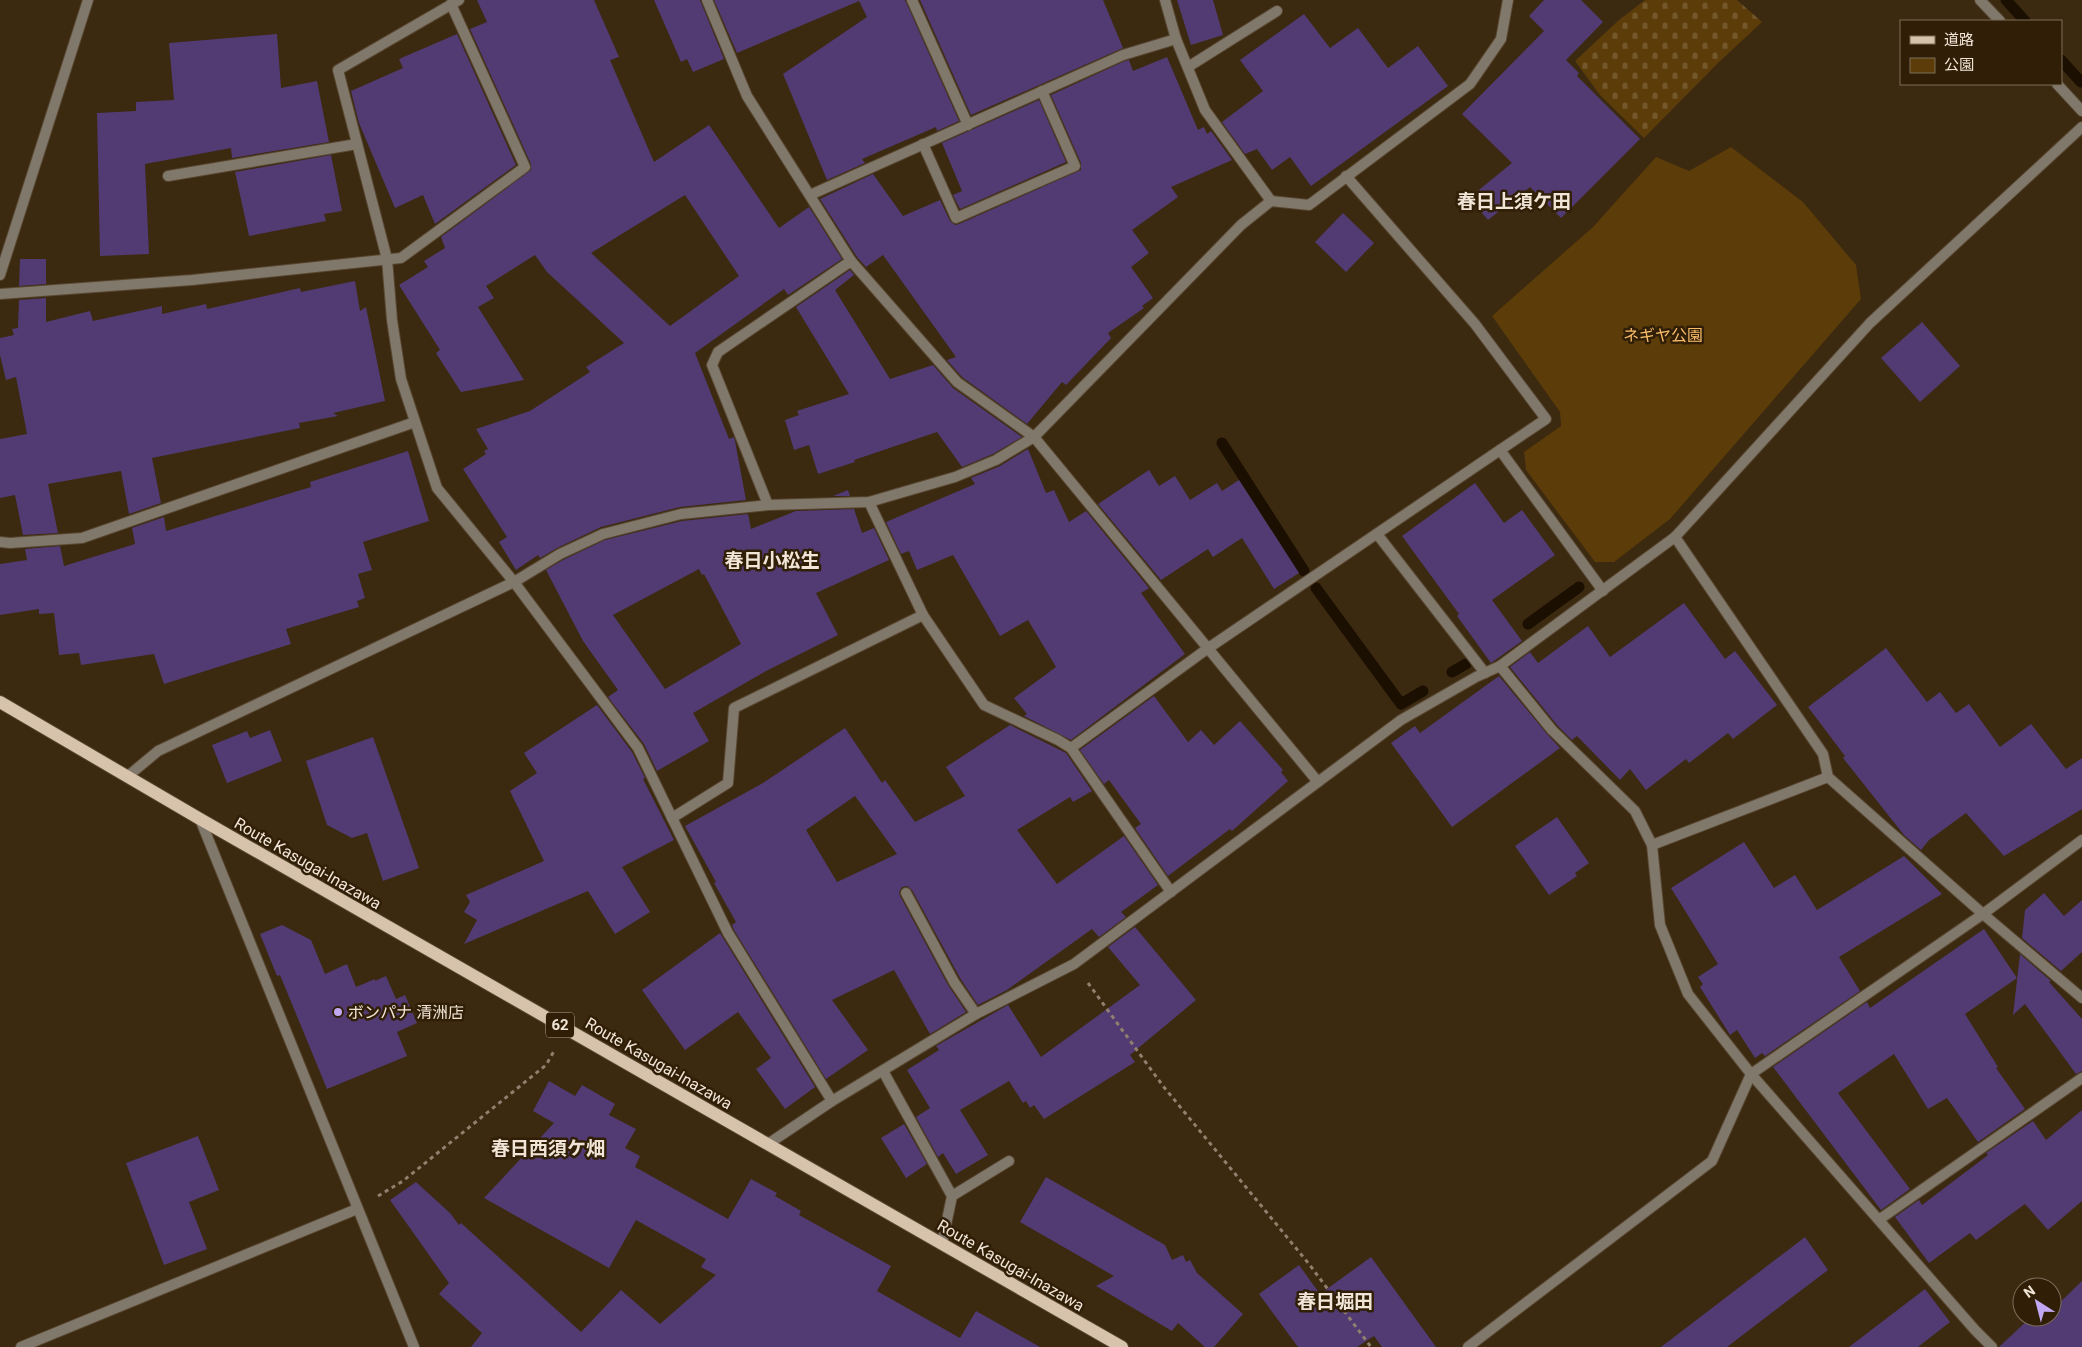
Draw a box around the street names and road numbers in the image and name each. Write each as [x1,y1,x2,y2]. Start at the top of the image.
street label: Route Kasugai-Inazawa [231,814,385,913]
road number: 62 [546,1012,574,1038]
street label: Route Kasugai-Inazawa [582,1014,736,1113]
street label: Route Kasugai-Inazawa [934,1216,1088,1315]

